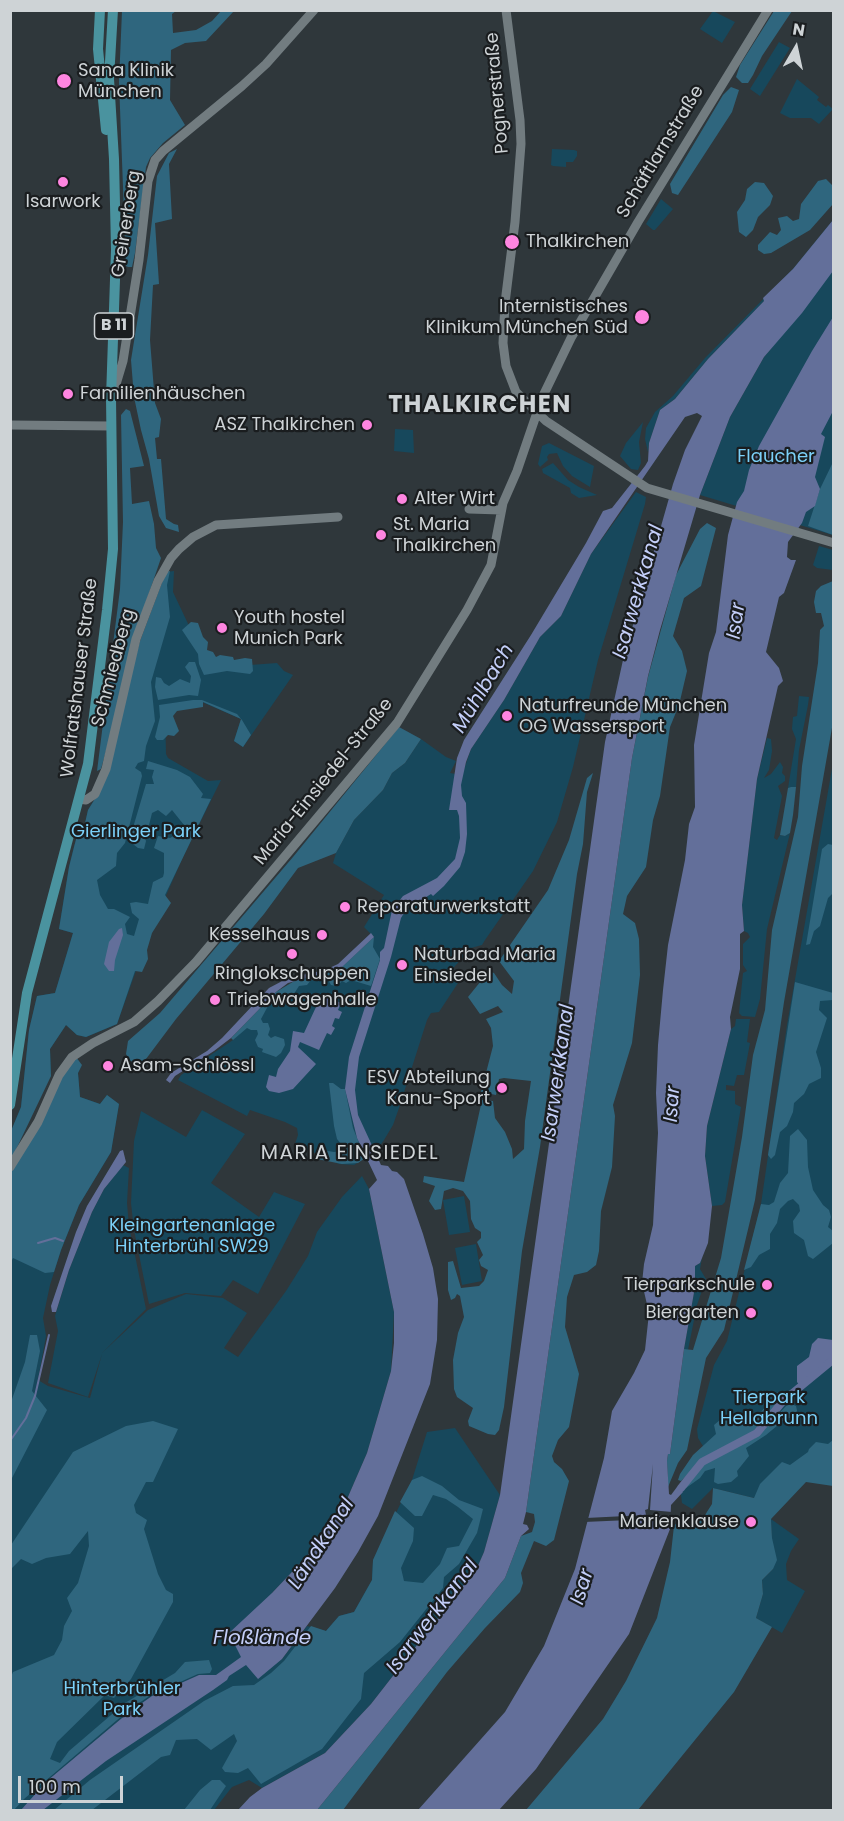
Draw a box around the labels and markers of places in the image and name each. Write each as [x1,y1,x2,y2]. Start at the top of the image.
place label: Sana Klinik München [78,60,174,103]
marker: Sana Klinik München [55,72,73,90]
marker: Isarwork [56,175,70,189]
place label: Isarwork [26,191,100,213]
place label: Thalkirchen [526,231,629,253]
marker: Thalkirchen [503,233,521,251]
place label: Internistisches Klinikum München Süd [426,296,628,338]
marker: Internistisches Klinikum München Süd [633,308,651,326]
place label: Familienhäuschen [80,383,245,405]
marker: Familienhäuschen [61,387,75,401]
place label: ASZ Thalkirchen [214,414,355,436]
marker: ASZ Thalkirchen [360,418,374,432]
place label: Alter Wirt [414,488,495,510]
marker: Alter Wirt [395,492,409,506]
place label: St. Maria Thalkirchen [393,514,496,556]
marker: St. Maria Thalkirchen [374,528,388,542]
place label: Youth hostel Munich Park [234,607,345,650]
marker: Youth hostel Munich Park [215,621,229,635]
place label: Naturfreunde München OG Wassersport [519,695,727,738]
marker: Naturfreunde München OG Wassersport [500,709,514,723]
place label: Reparaturwerkstatt [357,896,530,918]
marker: Reparaturwerkstatt [338,900,352,914]
place label: Kesselhaus [209,924,310,946]
marker: Kesselhaus [315,928,329,942]
place label: Naturbad Maria Einsiedel [414,944,556,986]
marker: Ringlokschuppen [285,947,299,961]
marker: Naturbad Maria Einsiedel [395,958,409,972]
place label: Ringlokschuppen [215,963,369,985]
place label: Triebwagenhalle [227,989,377,1011]
marker: Triebwagenhalle [208,993,222,1007]
place label: Asam-Schlössl [120,1055,254,1077]
marker: Asam-Schlössl [101,1059,115,1073]
place label: ESV Abteilung Kanu-Sport [367,1067,490,1110]
marker: ESV Abteilung Kanu-Sport [495,1081,509,1095]
place label: Tierparkschule [624,1274,755,1296]
marker: Tierparkschule [760,1278,774,1292]
place label: Biergarten [645,1302,739,1324]
marker: Biergarten [744,1306,758,1320]
place label: Marienklause [620,1511,739,1533]
marker: Marienklause [744,1515,758,1529]

